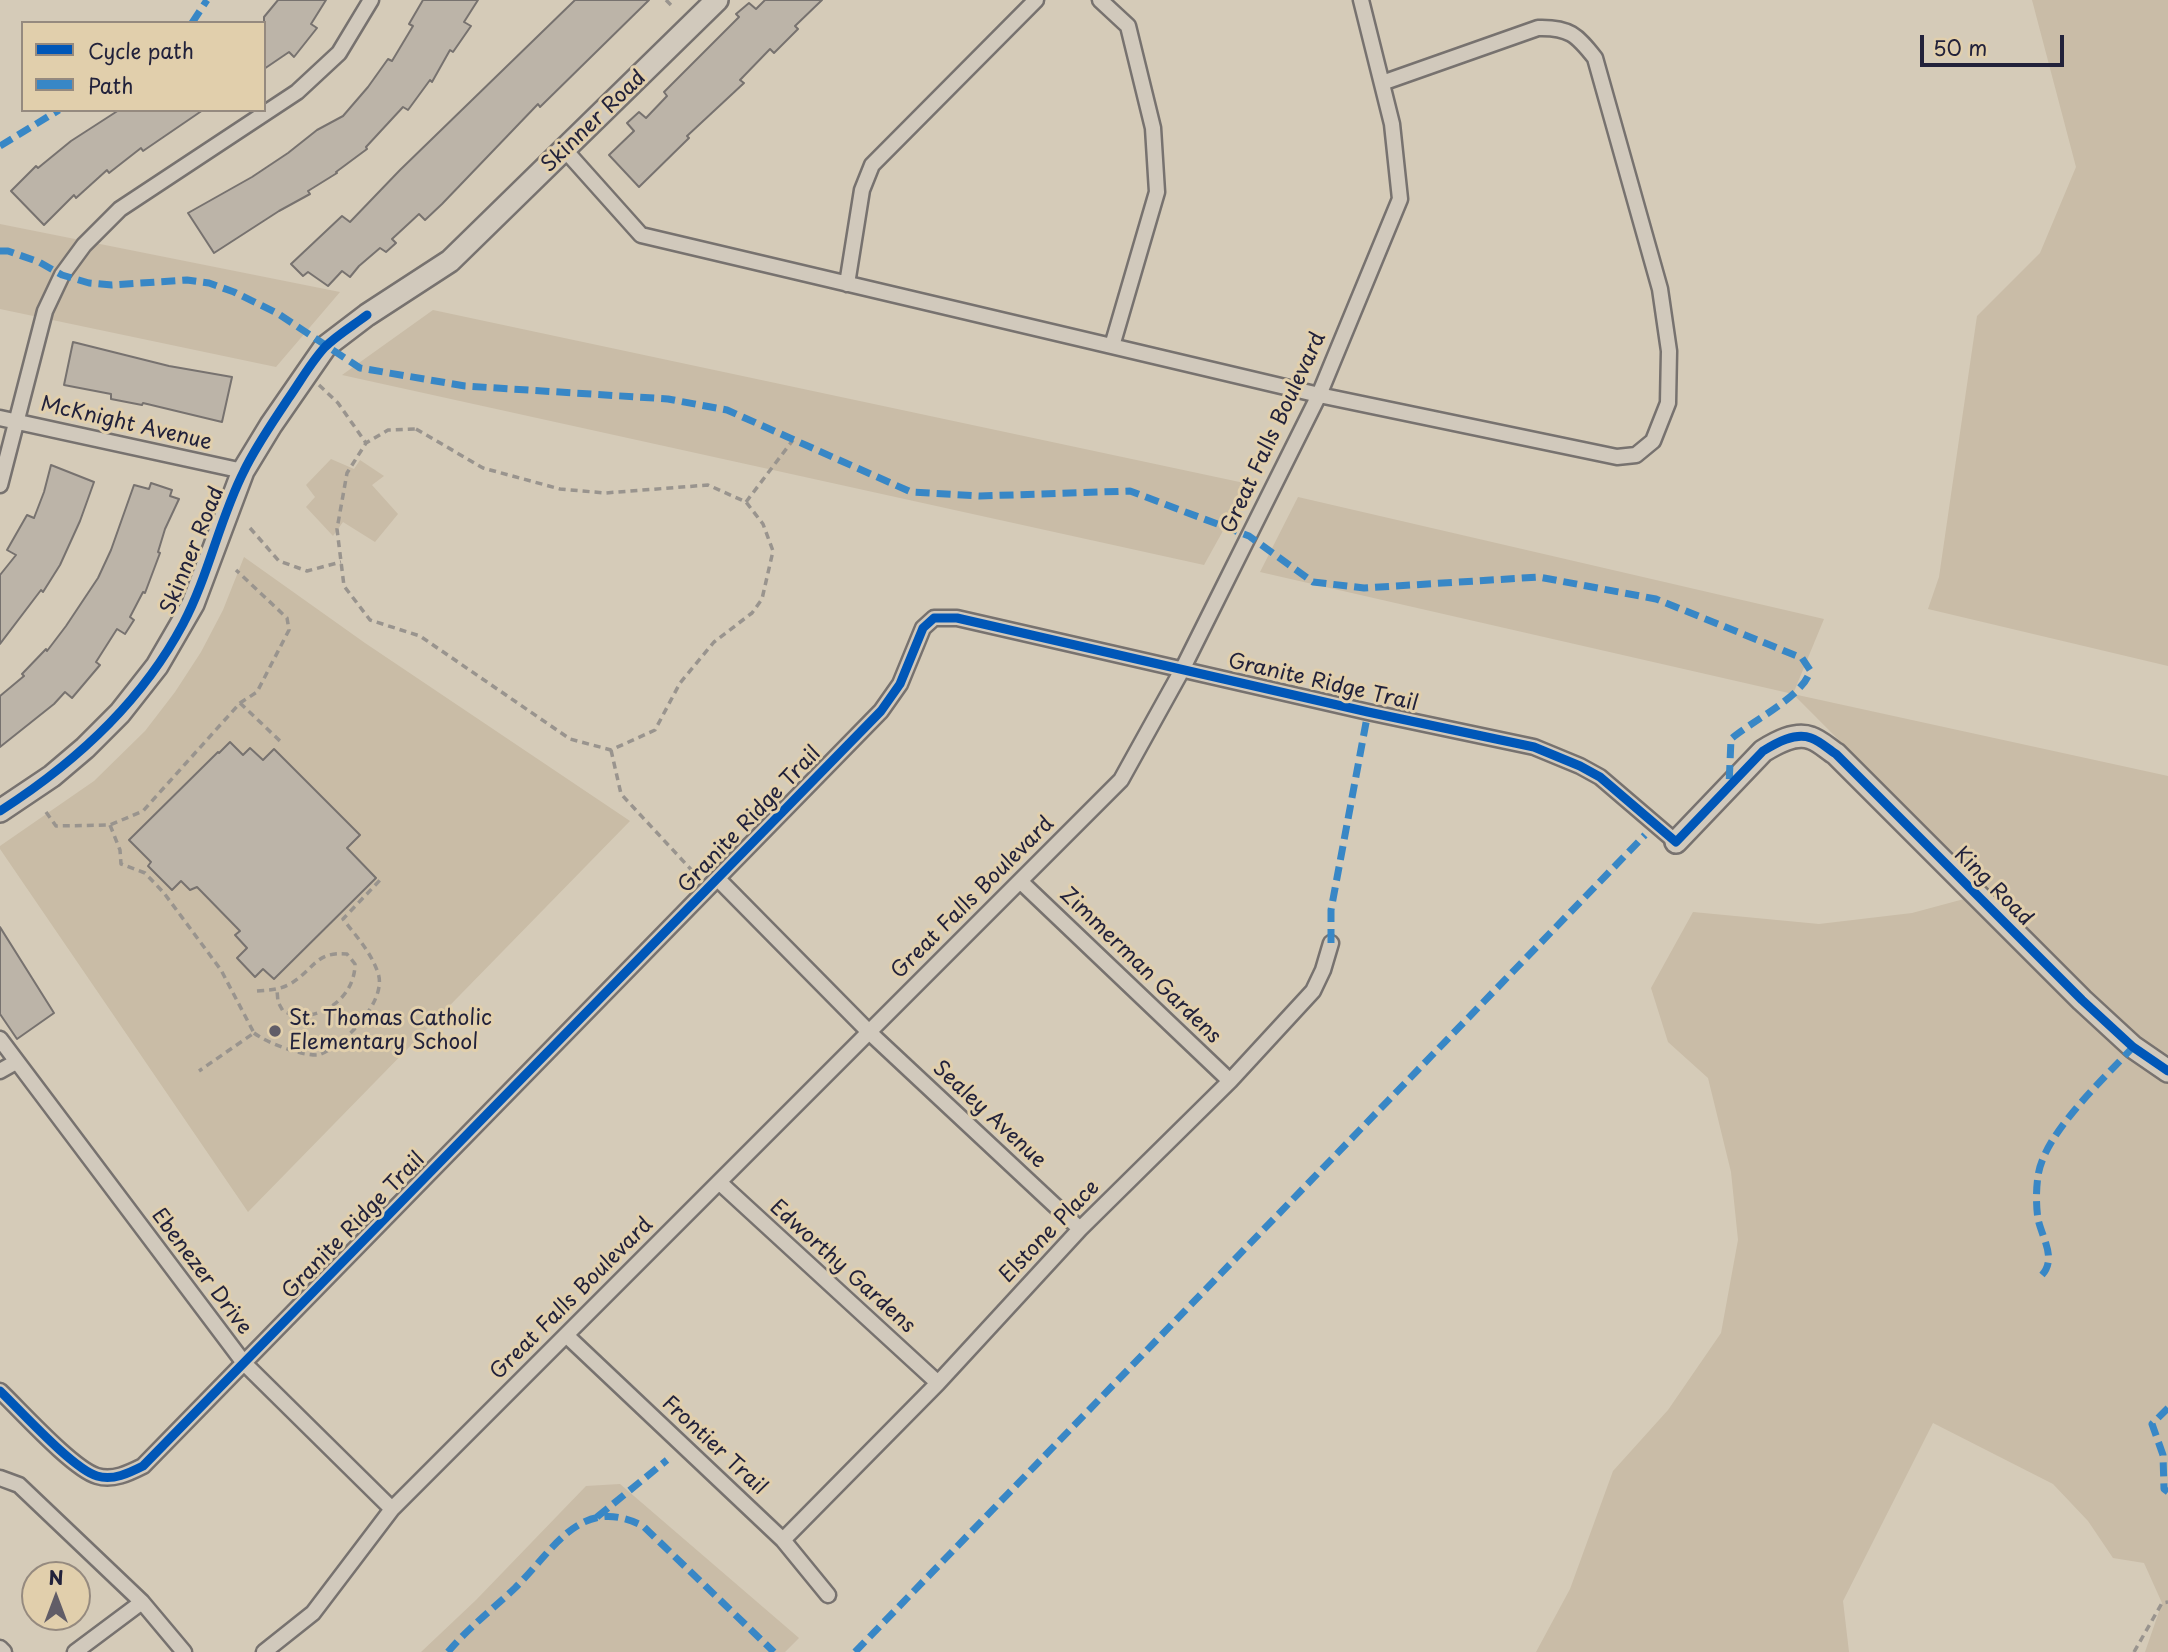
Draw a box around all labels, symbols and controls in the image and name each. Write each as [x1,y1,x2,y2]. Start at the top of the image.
legend [21,21,266,112]
scale bar [1923,21,2066,65]
text: 50 m [1933,31,1987,63]
text: Cycle path [88,34,194,66]
street label: Skinner Road [536,66,652,178]
text: Path [88,69,133,101]
street label: Great Falls Boulevard [1216,328,1332,538]
street label: McKnight Avenue [38,392,214,456]
street label: Skinner Road [156,483,230,619]
street label: Granite Ridge Trail [1225,649,1421,717]
street label: Granite Ridge Trail [673,741,827,899]
street label: Great Falls Boulevard [887,812,1059,984]
street label: King Road [1948,842,2038,932]
street label: Zimmerman Gardens [1054,883,1226,1049]
place label: St. Thomas Catholic Elementary School [289,1006,492,1056]
marker: St. Thomas Catholic Elementary School [267,1023,283,1039]
street label: Sealey Avenue [927,1056,1051,1174]
street label: Granite Ridge Trail [277,1147,431,1305]
street label: Elstone Place [995,1175,1105,1289]
street label: Edworthy Gardens [764,1195,920,1339]
street label: Ebenezer Drive [145,1204,257,1340]
street label: Great Falls Boulevard [486,1213,658,1385]
street label: Frontier Trail [656,1391,772,1501]
north arrow [21,1561,91,1631]
text: N [48,1563,64,1591]

